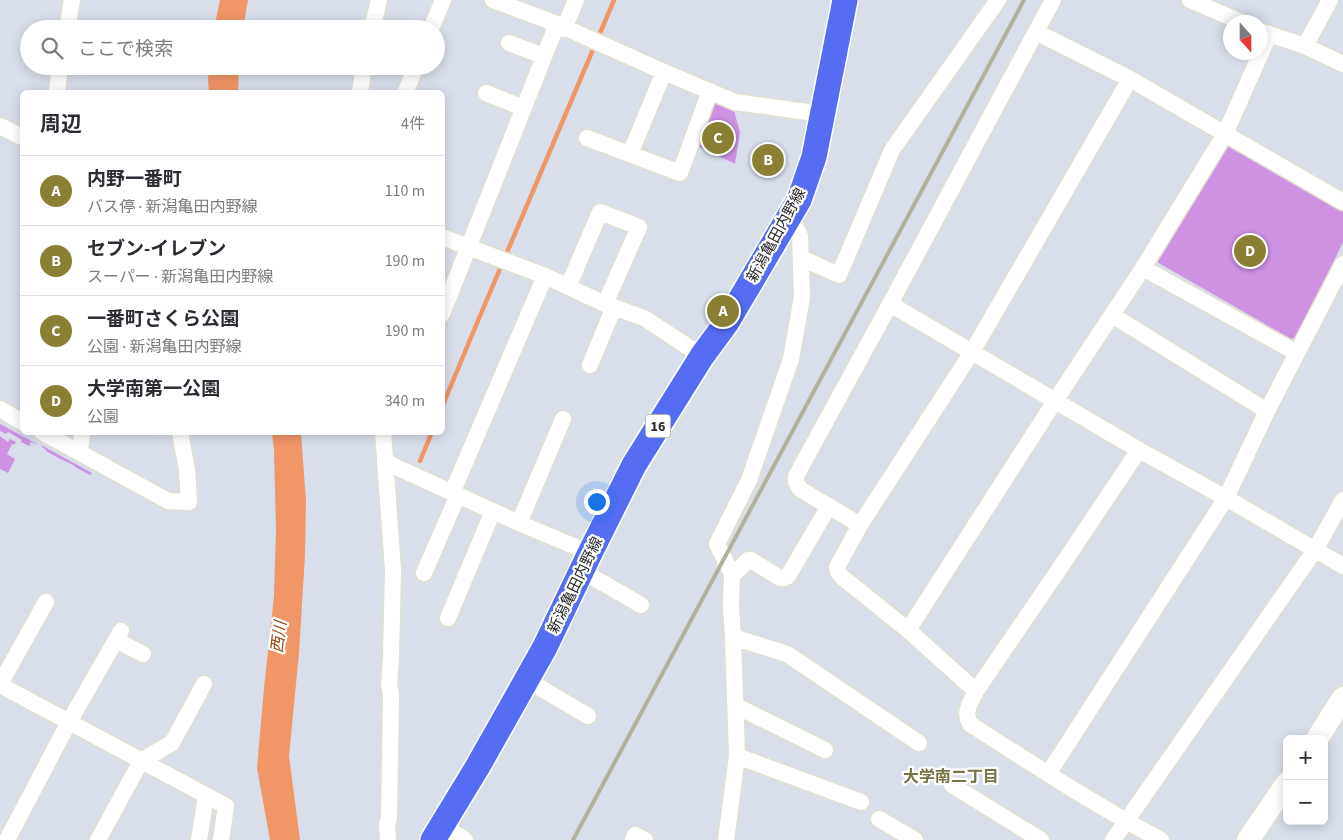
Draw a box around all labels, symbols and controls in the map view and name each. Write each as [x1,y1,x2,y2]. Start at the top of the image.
north arrow [1223,15,1268,60]
search box [20,20,445,75]
icon: search [38,34,66,62]
text: ここで検索 [78,36,173,63]
text: 周辺 [40,109,82,139]
text: 4件 [401,113,425,135]
pin: C [702,119,734,157]
pin: B [752,141,784,179]
text: 内野一番町 [87,166,182,193]
text: A [51,180,61,202]
text: 110 m [385,180,425,202]
street label: 新潟亀田内野線 [742,184,811,286]
text: バス停 · 新潟亀田内野線 [87,196,257,218]
pin: D [1234,232,1266,270]
text: セブン-イレブン [87,236,226,263]
text: B [51,250,61,272]
text: 190 m [385,250,425,272]
text: スーパー · 新潟亀田内野線 [87,266,273,288]
pin: A [707,292,739,330]
text: 一番町さくら公園 [87,306,239,333]
text: C [51,320,61,342]
text: 190 m [385,320,425,342]
text: 公園 · 新潟亀田内野線 [87,336,241,358]
text: 大学南第一公園 [87,376,220,403]
text: D [51,390,61,412]
text: 340 m [385,390,425,412]
text: 公園 [87,406,119,428]
road number: 16 [646,414,670,438]
your location [584,489,610,515]
street label: 新潟亀田内野線 [543,533,608,637]
water label: 西川 [266,618,292,654]
map controls [1283,735,1328,825]
button: + [1283,735,1328,780]
district label: 大学南二丁目 [903,766,999,788]
button: − [1283,780,1328,825]

